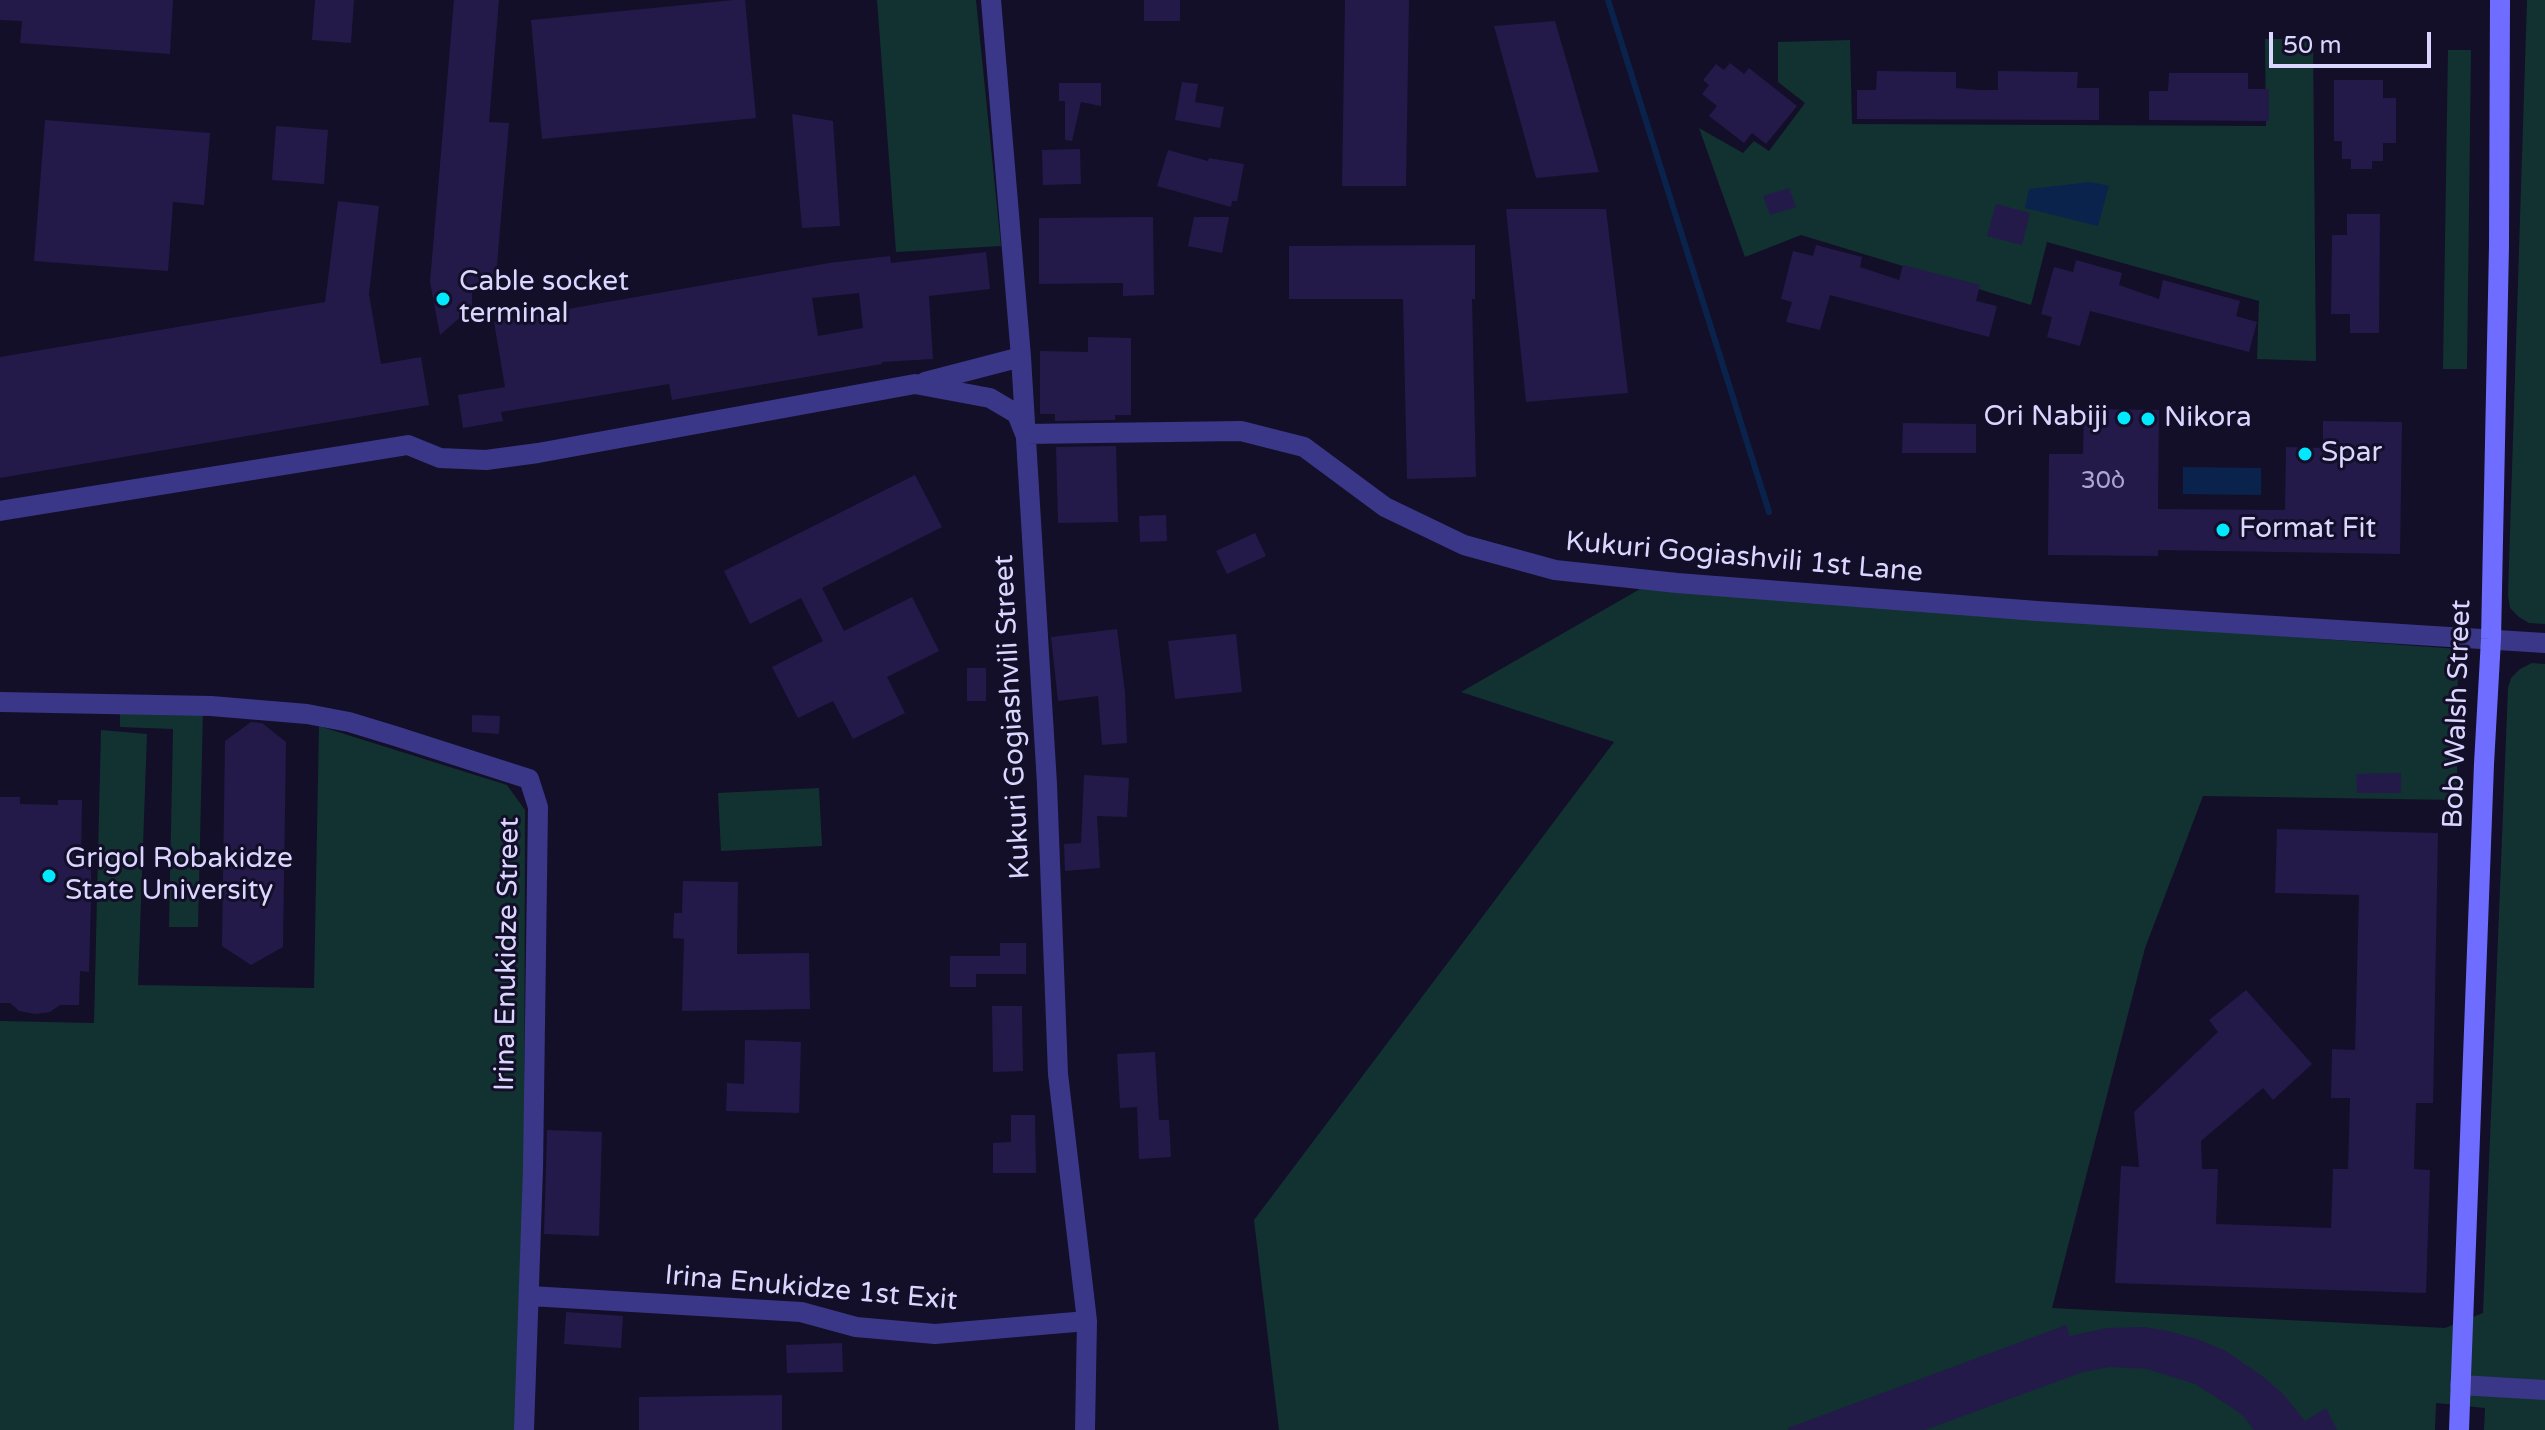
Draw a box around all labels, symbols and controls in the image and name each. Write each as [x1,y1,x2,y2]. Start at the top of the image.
scale bar [2273,16,2435,66]
text: 50 m [2283,31,2341,60]
place label: Cable socket terminal [459,266,629,332]
marker: Cable socket terminal [434,290,452,308]
place label: Ori Nabiji [1984,401,2108,435]
place label: Nikora [2164,402,2252,436]
marker: Ori Nabiji [2115,409,2133,427]
marker: Nikora [2139,410,2157,428]
place label: Spar [2321,437,2382,471]
marker: Spar [2296,445,2314,463]
house number: 30ბ [2081,468,2125,496]
place label: Format Fit [2239,513,2376,547]
marker: Format Fit [2214,521,2232,539]
street label: Kukuri Gogiashvili 1st Lane [1564,526,1924,590]
street label: Kukuri Gogiashvili Street [988,554,1038,880]
street label: Bob Walsh Street [2437,599,2479,829]
street label: Irina Enukidze Street [489,817,527,1091]
place label: Grigol Robakidze State University [65,843,293,909]
marker: Grigol Robakidze State University [40,867,58,885]
street label: Irina Enukidze 1st Exit [663,1259,959,1319]

